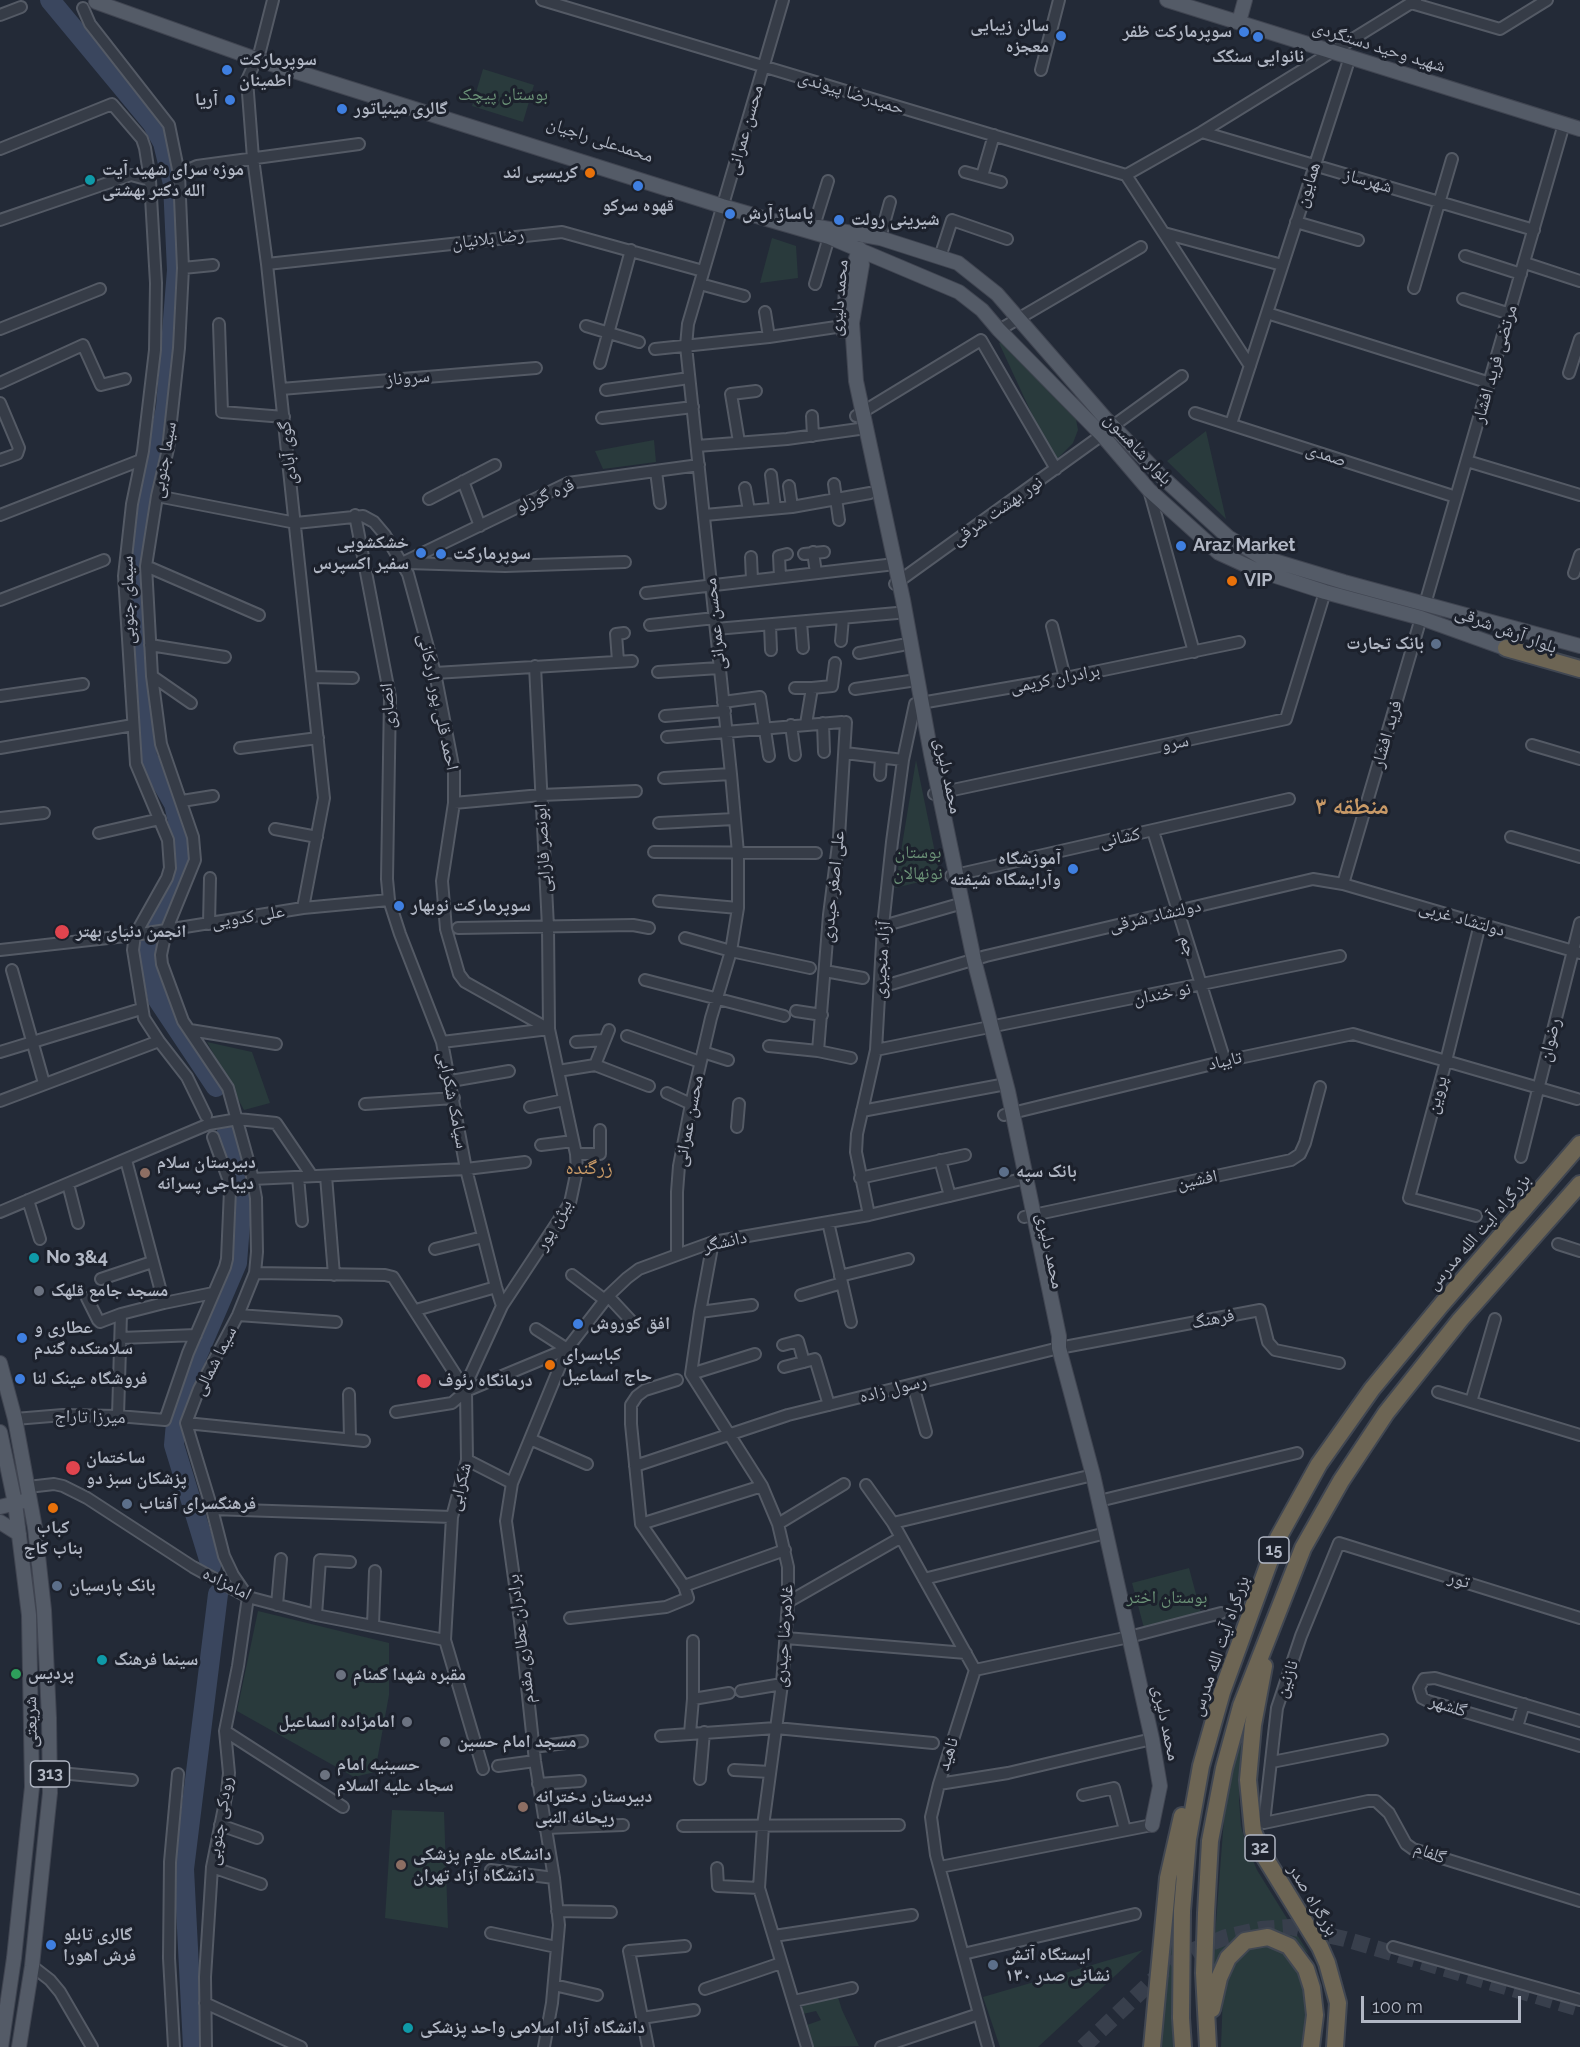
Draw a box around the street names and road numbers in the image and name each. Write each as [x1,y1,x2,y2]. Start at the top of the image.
street label: شهید وحید دستگردی [1310,17,1448,77]
street label: حمیدرضا پیوندی [795,67,907,119]
street label: محسن عمرانی [722,82,768,178]
street label: محمدعلی راجیان [544,113,656,167]
street label: همایون [1291,160,1325,210]
street label: شهرساز [1341,164,1395,198]
street label: رضا بلانیان [451,224,525,254]
street label: محمد دلیری [825,259,853,337]
street label: مرتضی فرید افشار [1468,302,1522,426]
street label: سروناز [385,365,431,391]
street label: بلوار شاهسون [1099,409,1177,489]
street label: سیما جنوبی [147,420,181,500]
street label: گوی آبادی [274,420,302,486]
street label: صمدی [1303,438,1349,472]
street label: نور بهشت شرقی [947,471,1047,551]
street label: قره گوزلو [512,474,578,518]
street label: سیمای جنوبی [116,556,140,644]
street label: محسن عمرانی [699,577,731,671]
street label: بلوار آرش شرقی [1452,602,1560,658]
street label: احمد قلی پور اردکانی [413,632,463,772]
street label: برادران کریمی [1008,660,1102,698]
street label: انصاری [376,682,400,730]
street label: فرید افشار [1367,698,1407,770]
street label: سرو [1159,730,1191,756]
street label: محمد دلیری [929,736,967,816]
street label: ابونصر فارابی [530,803,556,893]
street label: کشانی [1098,823,1142,853]
street label: علی اصغر حیدری [816,830,850,944]
street label: دولتشاد شرقی [1107,895,1203,937]
street label: دولتشاد غربی [1417,896,1507,942]
street label: علی کدویی [210,901,286,933]
street label: آزاد منجیری [869,920,895,1000]
street label: جم [1175,933,1201,959]
street label: نو خندان [1131,978,1193,1010]
street label: رضوان [1534,1016,1566,1064]
street label: تایباد [1206,1047,1244,1075]
street label: سیامک شکرابی [433,1050,473,1150]
street label: محسن عمرانی [670,1073,708,1169]
street label: پروین [1422,1074,1452,1116]
street label: افشین [1175,1165,1219,1195]
street label: بزرگراه آیت الله مدرس [1423,1169,1535,1295]
street label: بیژن پور [531,1196,577,1254]
street label: محمد دلیری [1031,1211,1069,1291]
street label: دانشگر [701,1227,749,1257]
street label: فرهنگ [1190,1304,1236,1334]
street label: سیما شمالی [188,1323,242,1399]
street label: رسول زاده [857,1370,929,1408]
street label: میرزا تاراج [54,1406,126,1428]
street label: شکرابی [444,1461,476,1513]
road number: 15 [1259,1537,1289,1563]
street label: امامزاده [199,1563,255,1605]
street label: تور [1446,1567,1472,1593]
street label: برادران عطاری مقدم [502,1573,540,1705]
street label: بزرگراه آیت الله مدرس [1186,1573,1254,1719]
street label: غلامرضا حیدری [770,1584,798,1688]
street label: نازنین [1271,1657,1303,1701]
street label: محمد دلیری [1147,1683,1185,1763]
street label: گلشهر [1427,1690,1469,1722]
street label: شریعتی [20,1696,42,1748]
street label: ناهید [933,1735,963,1773]
road number: 313 [31,1761,70,1787]
street label: رودکی جنوبی [202,1775,238,1867]
road number: 32 [1245,1835,1275,1861]
street label: گلفام [1411,1837,1449,1869]
street label: بزرگراه صدر [1283,1860,1343,1940]

